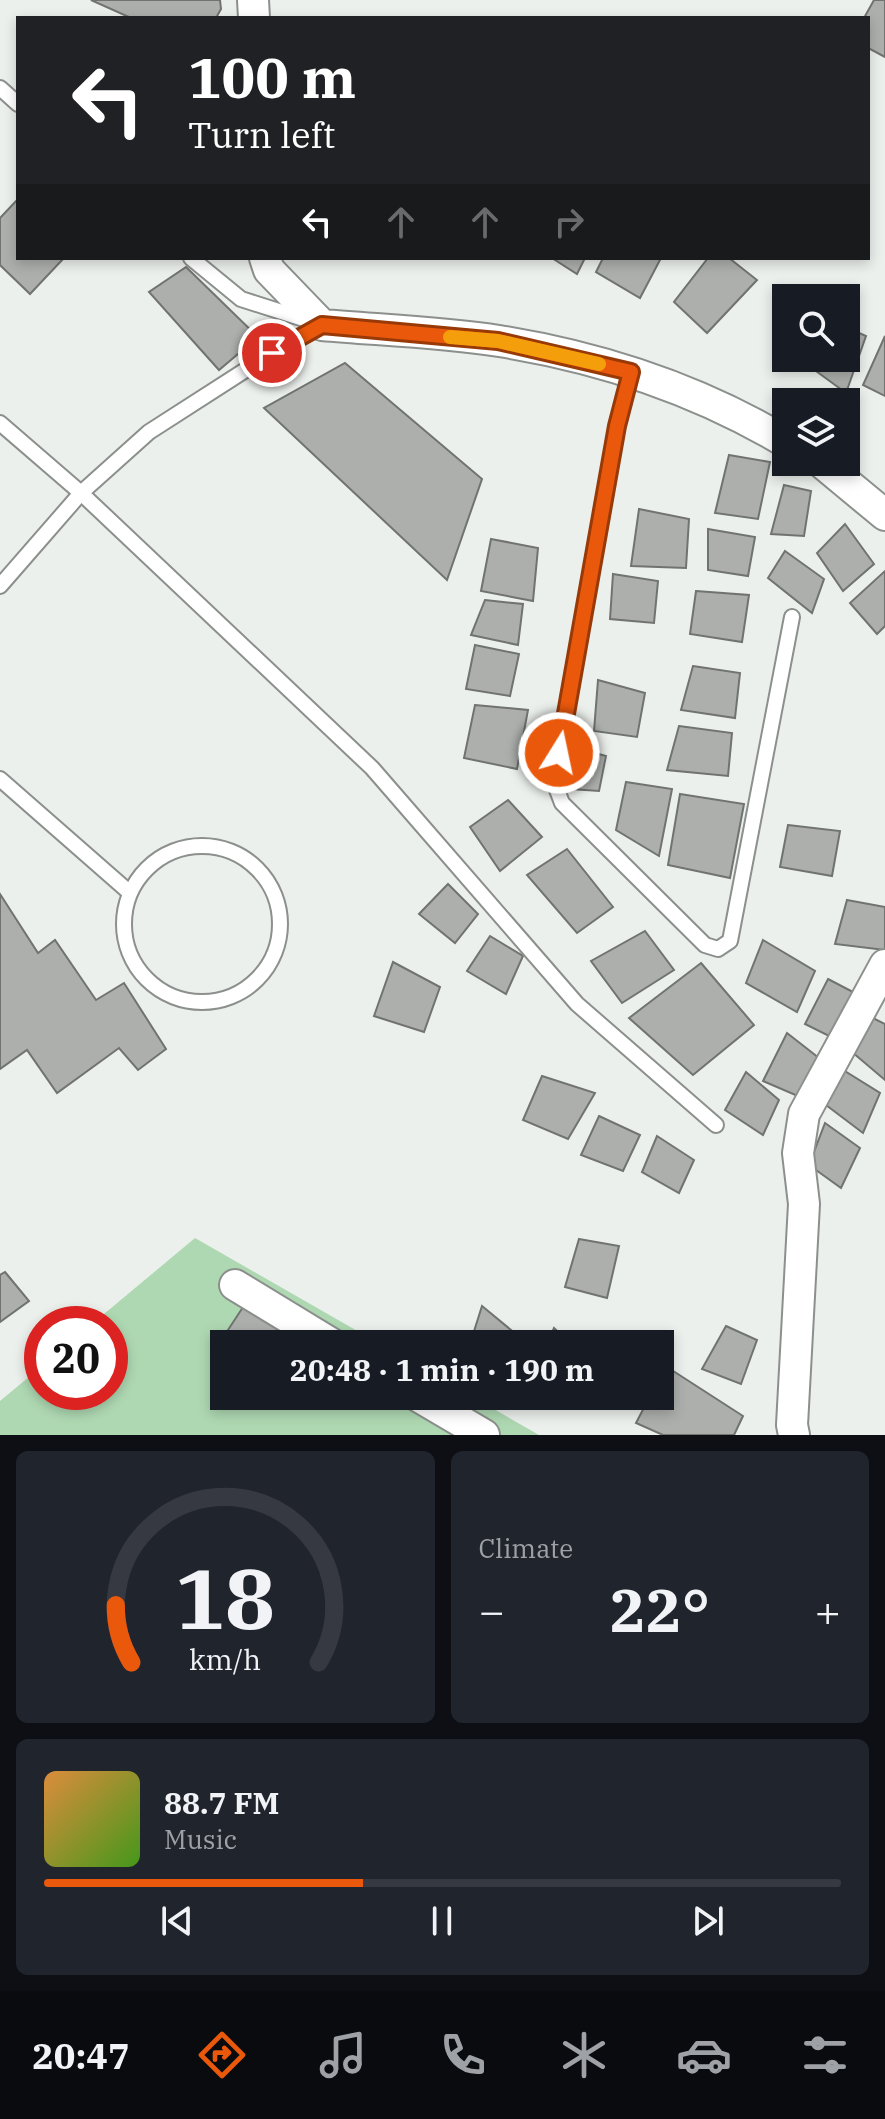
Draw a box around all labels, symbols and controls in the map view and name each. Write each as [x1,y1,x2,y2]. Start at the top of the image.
text: 100 m [188,41,356,113]
icon: left [56,48,160,152]
text: Turn left [188,111,335,158]
icon: left [295,200,339,244]
icon: ahead [379,200,423,244]
icon: ahead [463,200,507,244]
icon: right [547,200,591,244]
map controls [772,284,860,476]
button: search [772,284,860,372]
pin [238,319,306,387]
icon: arrive [250,331,294,375]
button: layers [772,388,860,476]
position arrow [517,711,601,795]
speed limit sign: 20 [24,1306,128,1410]
text: 20:48 · 1 min · 190 m [290,1350,594,1389]
text: Climate [479,1531,573,1565]
text: 18 [175,1544,275,1652]
text: 22° [610,1570,710,1649]
text: − [479,1582,505,1639]
text: + [815,1582,841,1639]
text: km/h [189,1641,261,1678]
text: 88.7 FM [164,1783,279,1822]
text: Music [164,1822,237,1856]
icon: previous [155,1899,199,1943]
icon: pause [420,1899,464,1943]
icon: next [686,1899,730,1943]
icon: directions [194,2027,250,2083]
icon: music [315,2027,371,2083]
icon: phone [435,2027,491,2083]
icon: climate [556,2027,612,2083]
icon: car [676,2027,732,2083]
icon: filters [797,2027,853,2083]
text: 20:47 [32,2032,130,2079]

